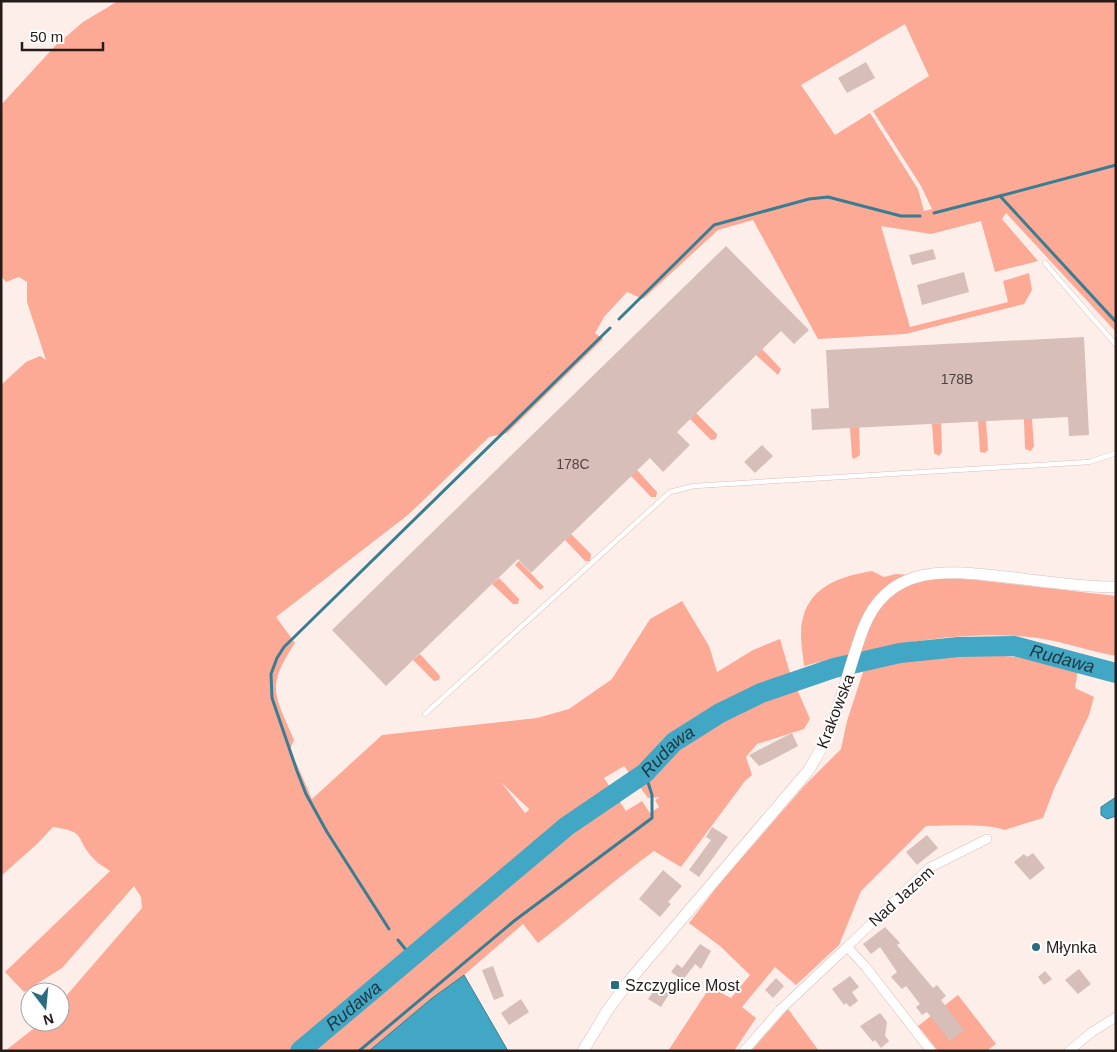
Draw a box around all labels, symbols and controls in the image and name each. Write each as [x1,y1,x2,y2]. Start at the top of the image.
scale bar [22,20,104,52]
text: 50 m [30,28,63,45]
house number: 178B [941,371,973,387]
house number: 178C [556,456,590,472]
water label: Rudawa [1028,641,1097,677]
street label: Krakowska [814,672,857,751]
water label: Rudawa [637,722,698,781]
street label: Nad Jazem [866,863,937,930]
place label: Młynka [1046,939,1097,956]
marker: Młynka [1030,941,1042,953]
water label: Rudawa [322,977,385,1035]
place label: Szczyglice Most [625,977,740,994]
marker: Szczyglice Most [609,979,621,991]
north arrow [20,982,70,1032]
text: N [42,1010,56,1029]

